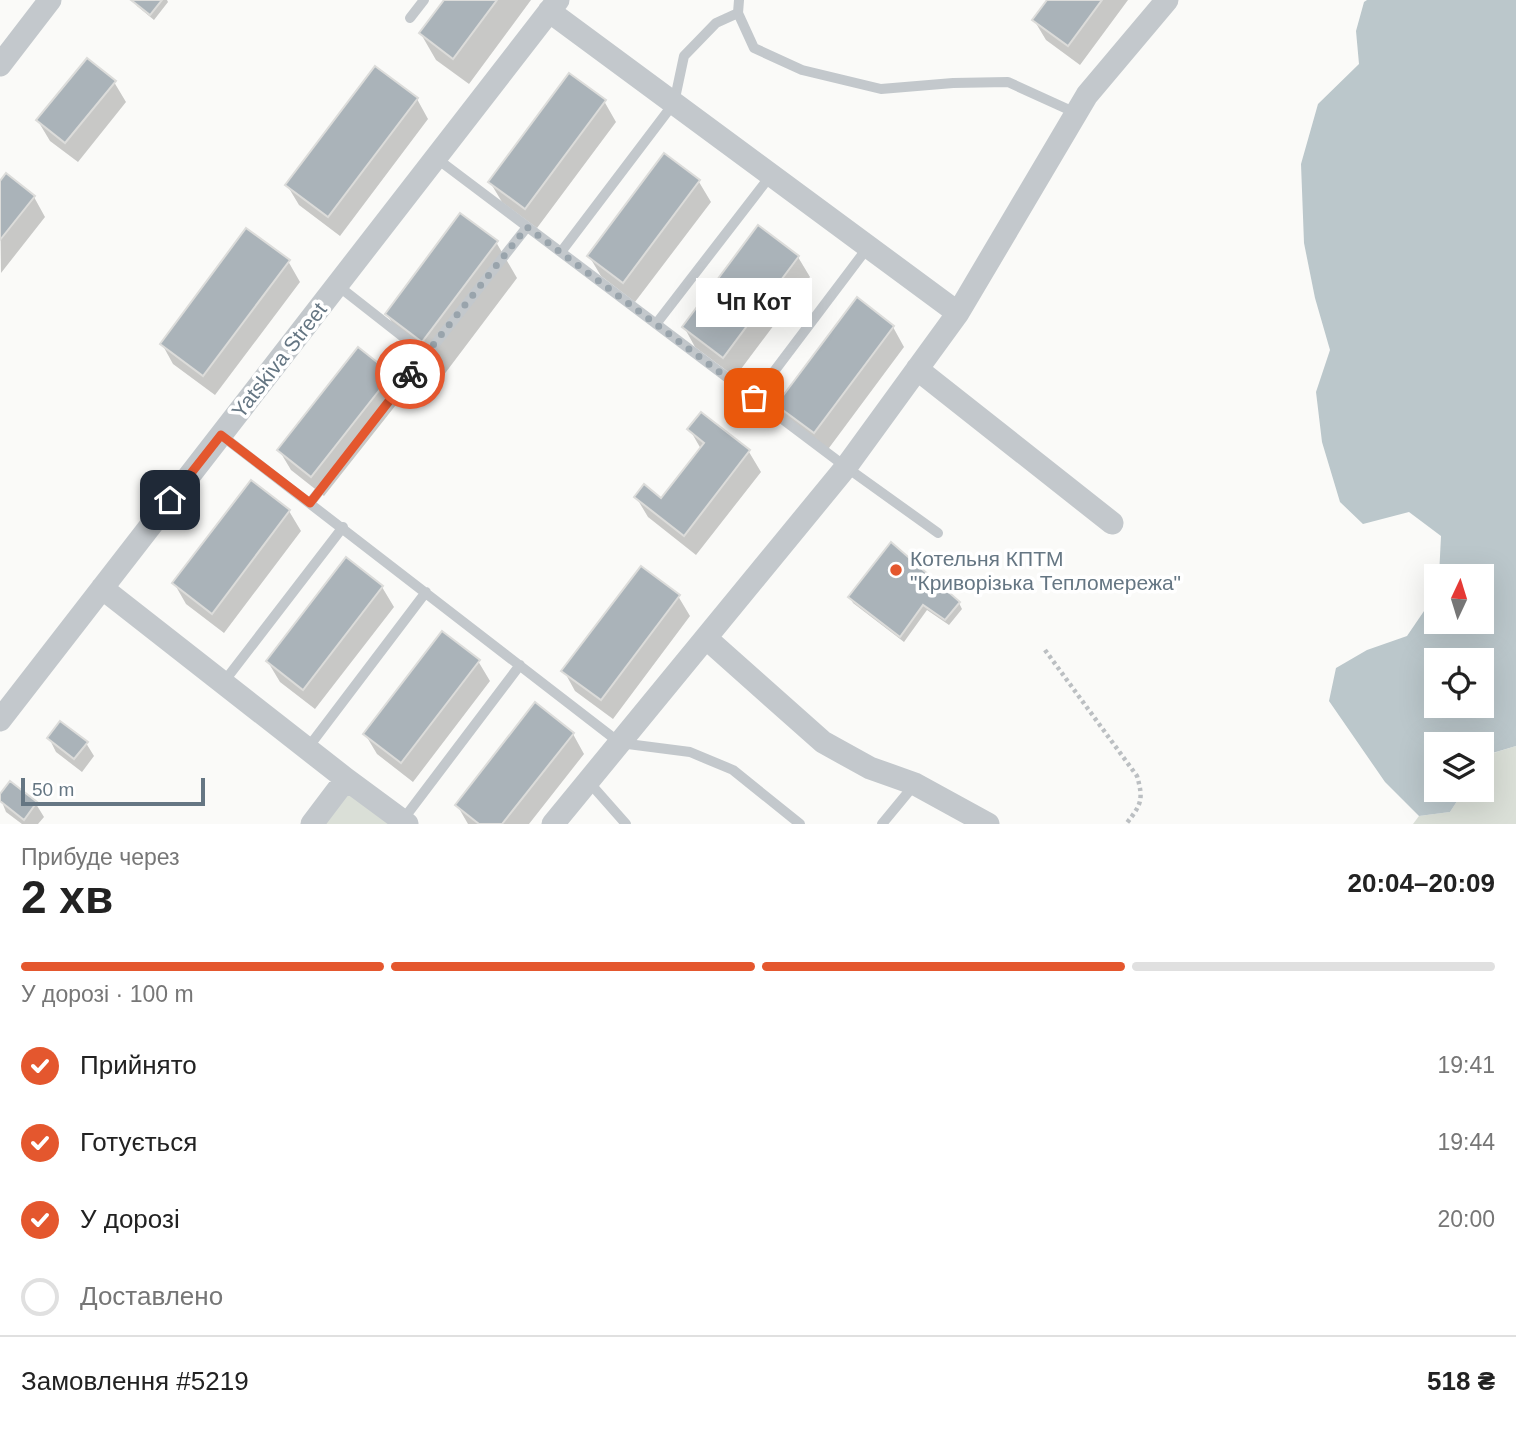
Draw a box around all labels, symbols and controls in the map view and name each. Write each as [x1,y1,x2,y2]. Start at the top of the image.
callout: Чп Кот [696,279,812,328]
text: Чп Кот [716,289,792,315]
street label: Yatskiva Street [227,298,331,422]
courier [375,339,445,409]
icon: bike [391,355,429,393]
pin [724,368,784,428]
icon: bag [735,379,773,417]
pin [140,470,200,530]
icon: home [151,481,189,519]
place label: Котельня КПТМ "Криворізька Тепломережа" [910,547,1181,594]
marker: Котельня КПТМ "Криворізька Тепломережа" [888,562,904,578]
north arrow [1424,564,1494,634]
map controls [1424,564,1494,802]
button: locate [1424,648,1494,718]
button: layers [1424,732,1494,802]
scale bar [21,775,205,807]
text: 50 m [32,779,74,800]
text: Прибуде через [21,844,180,870]
text: 20:04–20:09 [1348,868,1495,898]
text: 2 хв [21,871,113,923]
text: У дорозі · 100 m [21,981,194,1007]
icon: check [21,1047,59,1085]
text: Прийнято [80,1050,197,1080]
text: 19:41 [1437,1052,1495,1078]
icon: check [21,1124,59,1162]
text: Готується [80,1127,197,1157]
text: 19:44 [1437,1129,1495,1155]
icon: check [21,1201,59,1239]
text: У дорозі [80,1204,180,1234]
text: 20:00 [1437,1206,1495,1232]
text: Доставлено [80,1281,223,1311]
text: Замовлення #5219 [21,1366,249,1396]
text: 518 ₴ [1427,1366,1495,1396]

